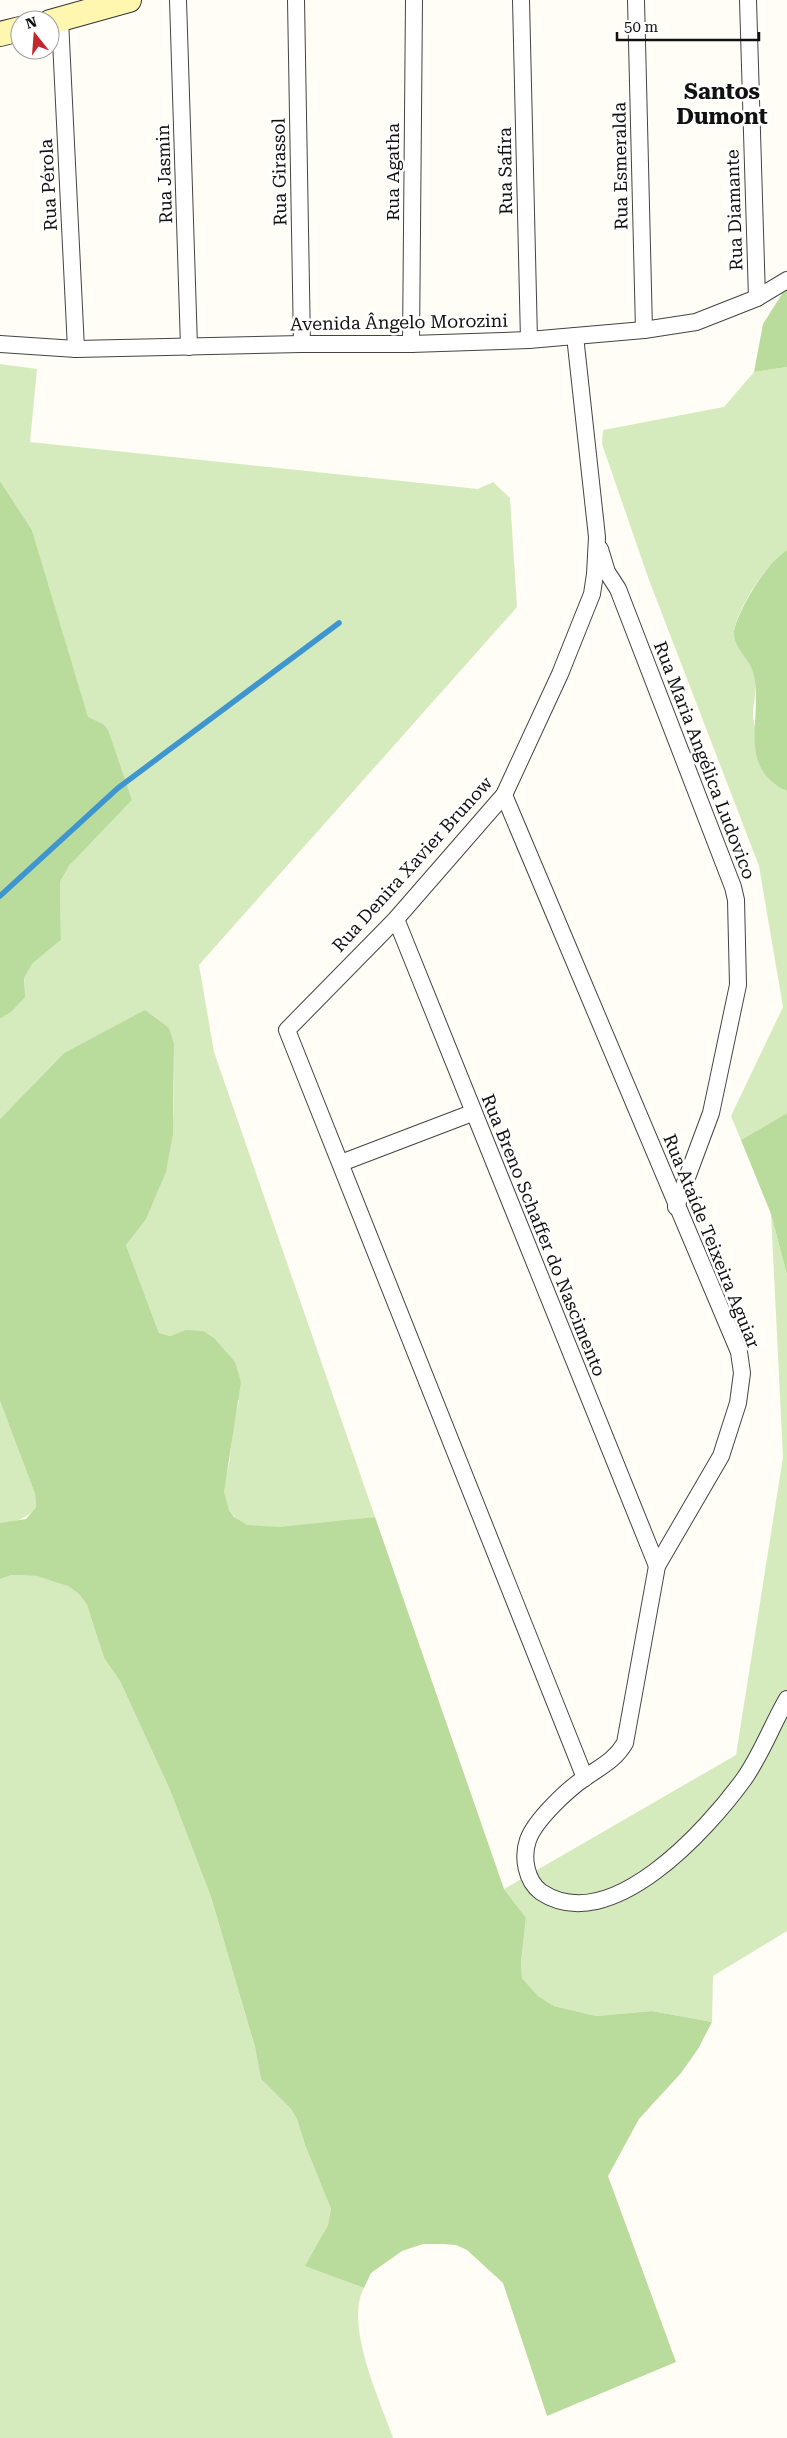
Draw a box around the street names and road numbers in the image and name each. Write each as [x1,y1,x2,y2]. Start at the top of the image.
street label: Rua Esmeralda [608,102,632,230]
street label: Rua Girassol [268,117,290,226]
street label: Rua Agatha [382,123,403,221]
street label: Rua Jasmin [152,124,176,224]
street label: Rua Safira [494,127,516,215]
street label: Rua Pérola [35,138,61,232]
street label: Rua Diamante [721,149,747,271]
street label: Avenida Ângelo Morozini [290,310,508,334]
street label: Rua Maria Angélica Ludovico [650,638,760,882]
street label: Rua Denira Xavier Brunow [328,772,496,956]
street label: Rua Breno Schaffer do Nascimento [478,1091,610,1379]
street label: Rua Ataíde Teixeira Aguiar [659,1131,765,1351]

